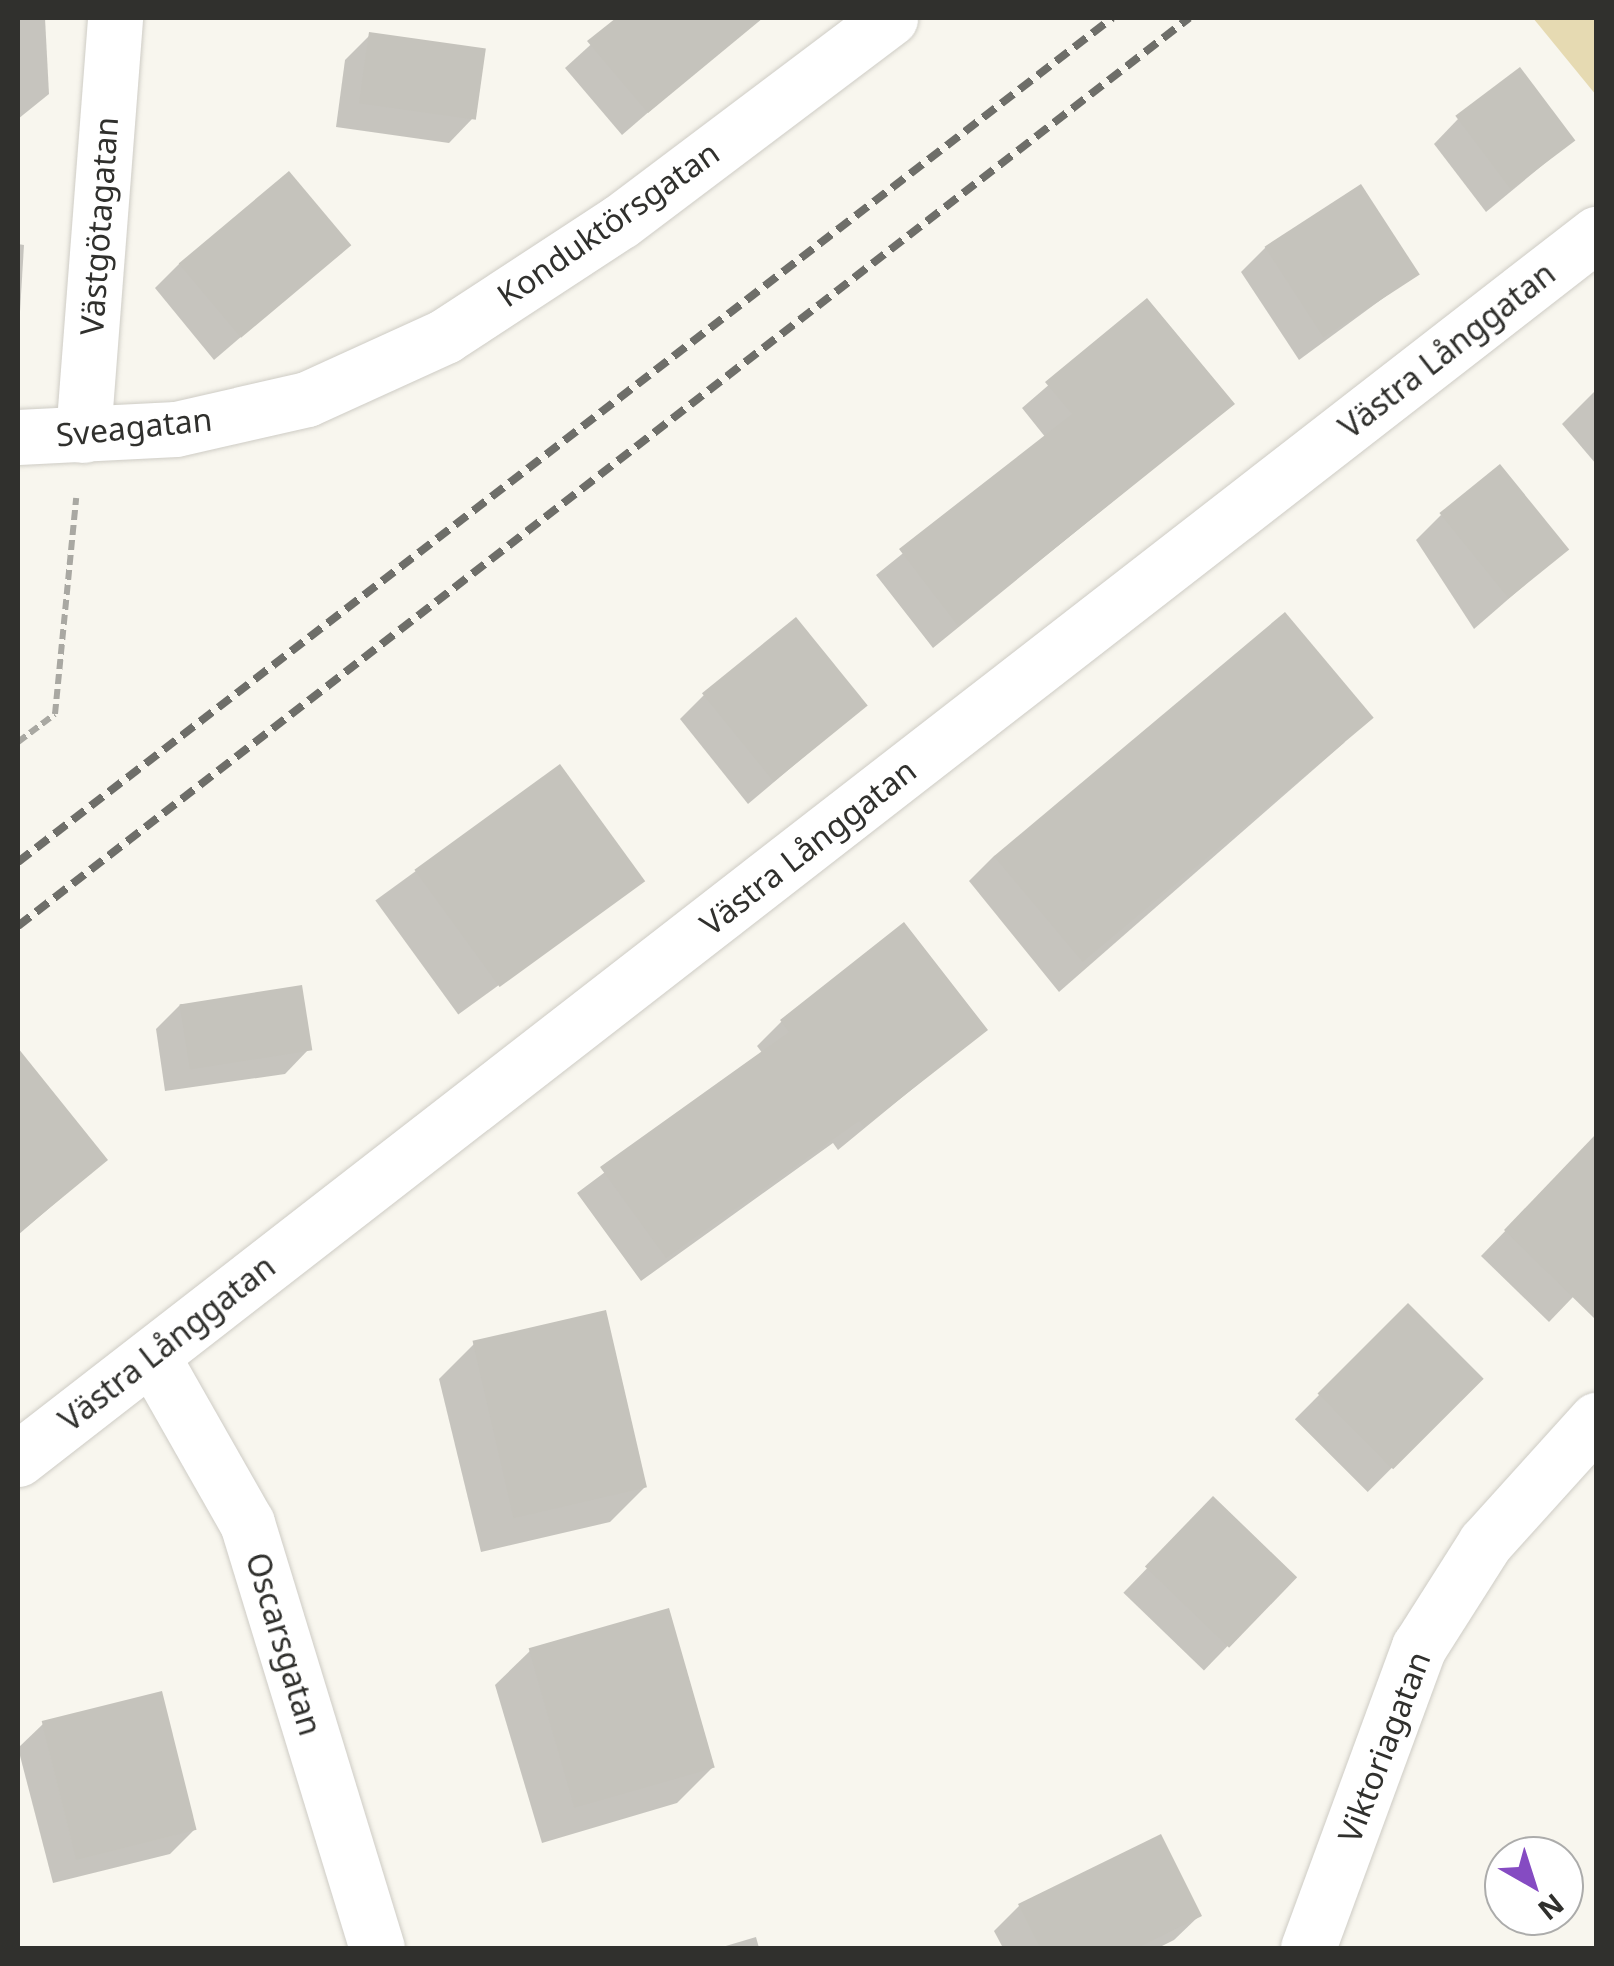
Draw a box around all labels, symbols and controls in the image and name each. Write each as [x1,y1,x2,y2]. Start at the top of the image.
street label: Västgötagatan [72,116,126,336]
street label: Konduktörsgatan [490,133,726,315]
street label: Västra Långgatan [1331,254,1563,446]
street label: Sveagatan [54,400,214,454]
street label: Västra Långgatan [692,751,924,943]
street label: Västra Långgatan [51,1247,283,1439]
street label: Oscarsgatan [238,1548,330,1740]
street label: Viktoriagatan [1330,1646,1438,1848]
north arrow [1484,1836,1584,1936]
text: N [1531,1886,1572,1930]

